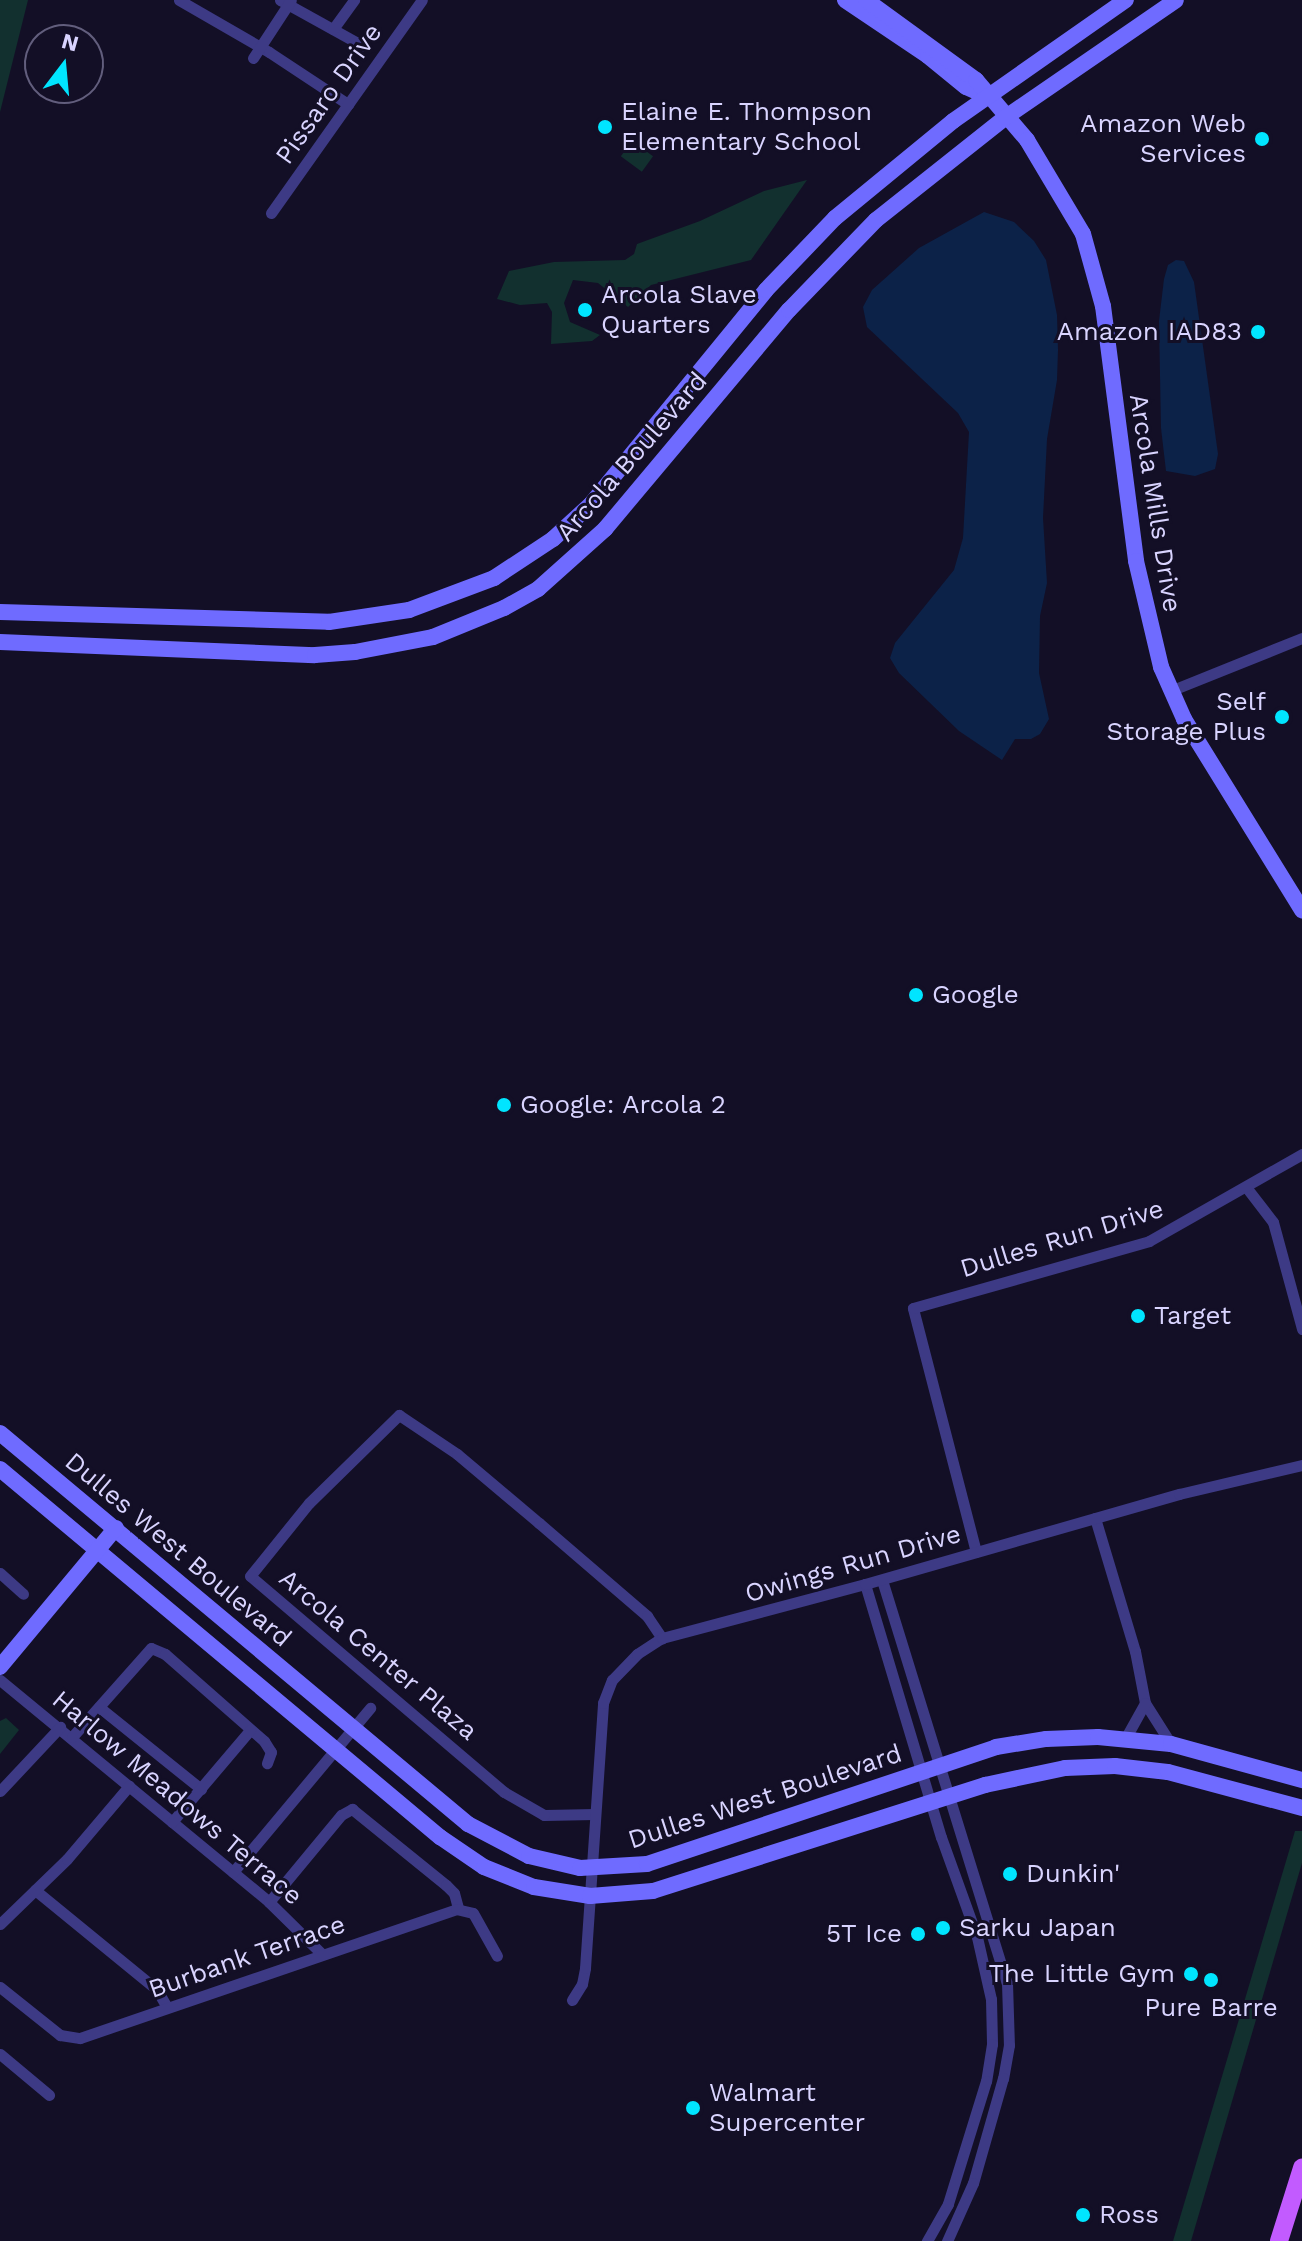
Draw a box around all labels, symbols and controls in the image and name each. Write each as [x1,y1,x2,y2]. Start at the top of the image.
street label: Pissaro Drive [269,18,389,170]
north arrow [24,24,104,104]
text: N [59,28,81,57]
place label: Elaine E. Thompson Elementary School [621,96,873,158]
place label: Amazon Web Services [1080,108,1246,170]
marker: Elaine E. Thompson Elementary School [596,118,614,136]
marker: Amazon Web Services [1253,130,1271,148]
place label: Arcola Slave Quarters [601,279,757,340]
marker: Arcola Slave Quarters [576,301,594,319]
place label: Amazon IAD83 [1057,316,1242,348]
marker: Amazon IAD83 [1249,323,1267,341]
street label: Arcola Boulevard [550,366,714,548]
street label: Arcola Mills Drive [1122,391,1188,615]
place label: Self Storage Plus [1107,686,1266,748]
marker: Self Storage Plus [1273,708,1291,726]
place label: Google [932,979,1019,1011]
marker: Google [907,986,925,1004]
place label: Google: Arcola 2 [520,1089,728,1121]
marker: Google: Arcola 2 [495,1096,513,1114]
street label: Dulles Run Drive [957,1193,1167,1285]
place label: Target [1154,1300,1231,1332]
marker: Target [1129,1307,1147,1325]
street label: Dulles West Boulevard [58,1446,298,1654]
street label: Owings Run Drive [742,1518,964,1610]
street label: Arcola Center Plaza [272,1563,484,1747]
street label: Harlow Meadows Terrace [45,1684,309,1912]
street label: Dulles West Boulevard [624,1738,906,1856]
place label: Dunkin' [1026,1858,1120,1890]
marker: Dunkin' [1001,1865,1019,1883]
street label: Burbank Terrace [144,1909,350,2005]
place label: Sarku Japan [959,1912,1116,1944]
place label: 5T Ice [825,1918,902,1950]
marker: Sarku Japan [934,1919,952,1937]
marker: 5T Ice [909,1925,927,1943]
place label: The Little Gym [989,1958,1175,1990]
marker: The Little Gym [1182,1965,1200,1983]
marker: Pure Barre [1202,1971,1220,1989]
place label: Pure Barre [1144,1992,1278,2024]
place label: Walmart Supercenter [709,2077,865,2138]
marker: Walmart Supercenter [684,2099,702,2117]
place label: Ross [1099,2199,1159,2231]
marker: Ross [1074,2206,1092,2224]

